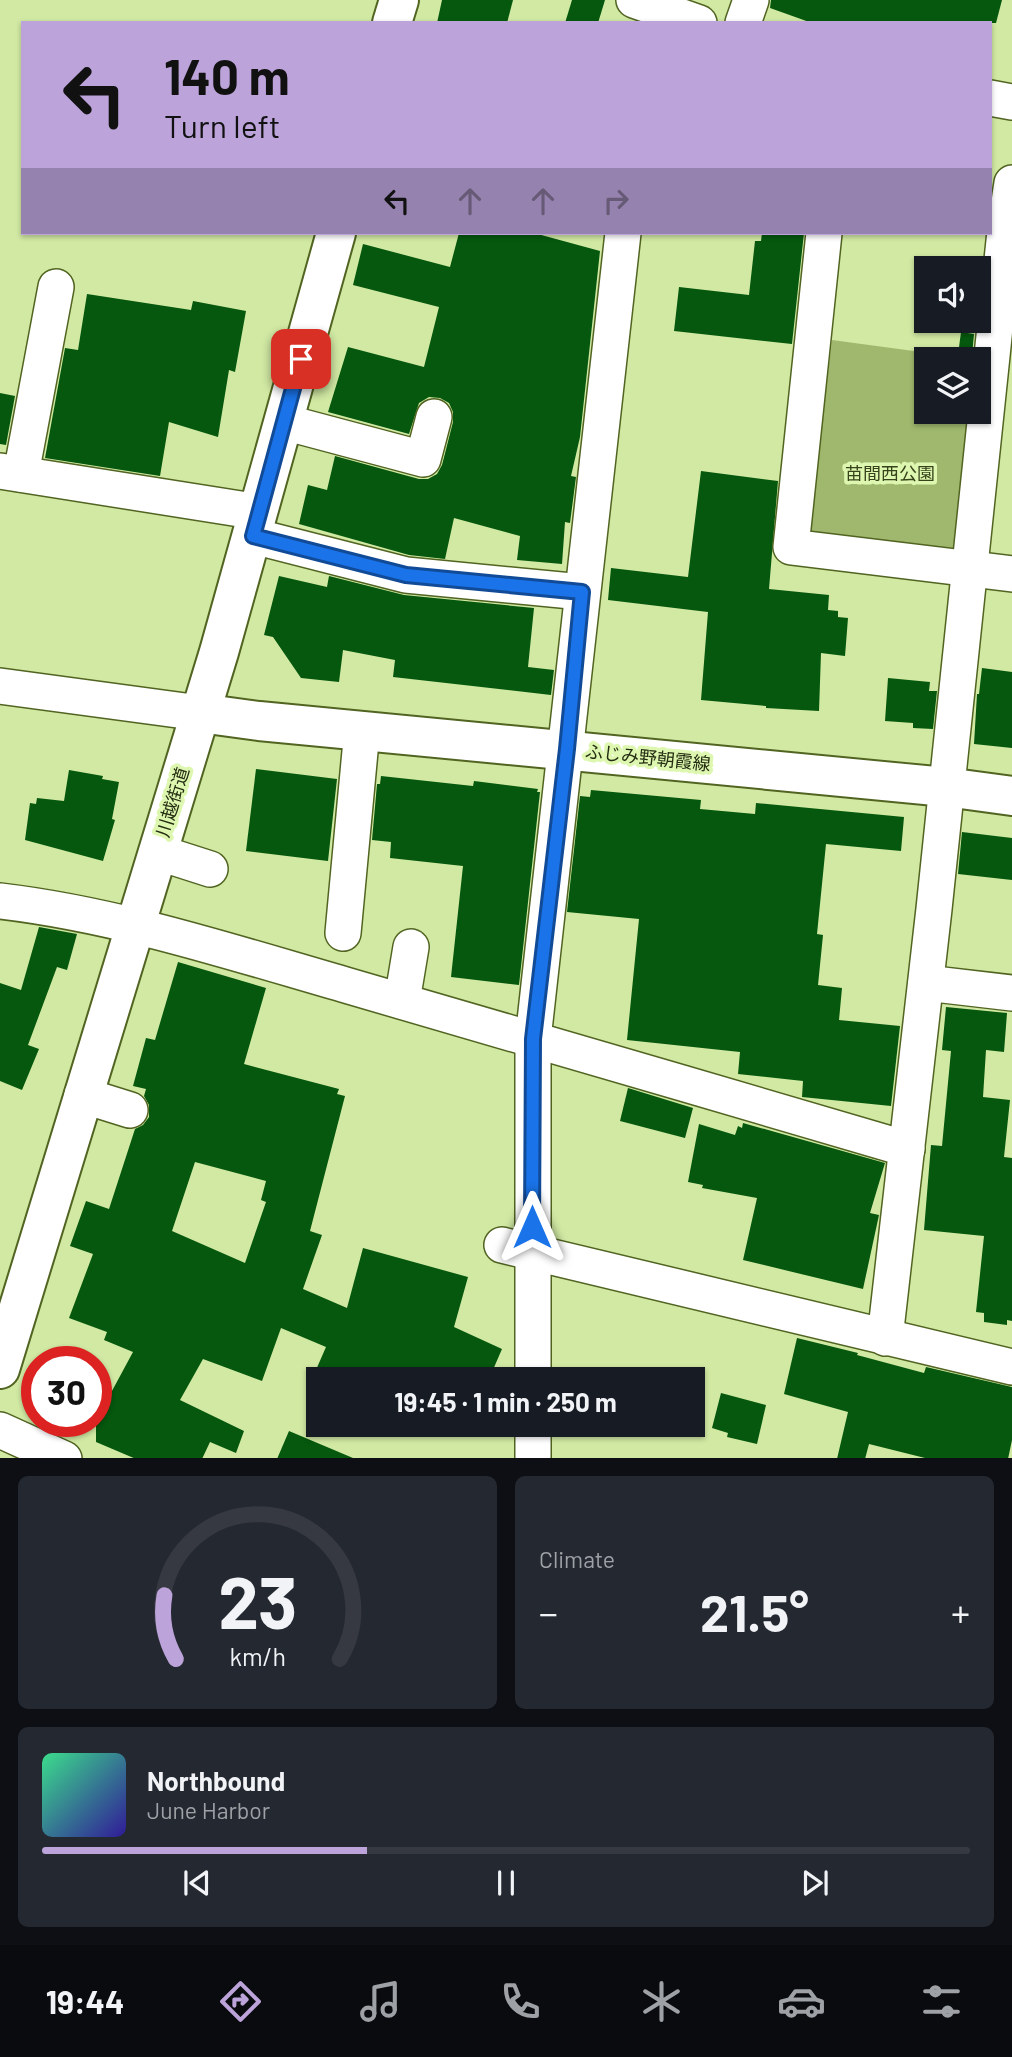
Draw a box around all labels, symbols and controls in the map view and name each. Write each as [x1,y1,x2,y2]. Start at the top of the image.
text: 140 m [164,46,290,105]
icon: left [49,49,140,140]
text: Turn left [164,106,281,144]
icon: left [378,182,416,220]
icon: ahead [451,182,489,220]
icon: ahead [524,182,562,220]
icon: right [597,182,635,220]
map controls [914,256,991,424]
button: sound [914,256,991,333]
pin [271,329,331,389]
icon: arrive [282,340,320,378]
button: layers [914,347,991,424]
park label: 苗間西公園 [845,462,935,484]
street label: ふじみ野朝霞線 [584,739,712,775]
street label: 川越街道 [151,764,193,840]
position arrow [495,1190,569,1264]
speed limit sign: 30 [21,1346,112,1437]
text: 19:45 · 1 min · 250 m [394,1386,617,1417]
text: Climate [539,1545,615,1573]
text: 23 [218,1556,297,1644]
text: 21.5° [700,1580,809,1642]
text: − [539,1589,558,1635]
text: + [951,1589,970,1635]
text: km/h [229,1640,286,1670]
text: Northbound [147,1765,285,1796]
text: June Harbor [147,1796,270,1824]
icon: previous [178,1864,216,1902]
icon: pause [487,1864,525,1902]
icon: next [796,1864,834,1902]
icon: directions [216,1977,265,2026]
icon: music [356,1977,405,2026]
icon: phone [496,1977,545,2026]
icon: climate [637,1977,686,2026]
icon: car [777,1977,826,2026]
icon: filters [917,1977,966,2026]
text: 19:44 [46,1982,124,2020]

